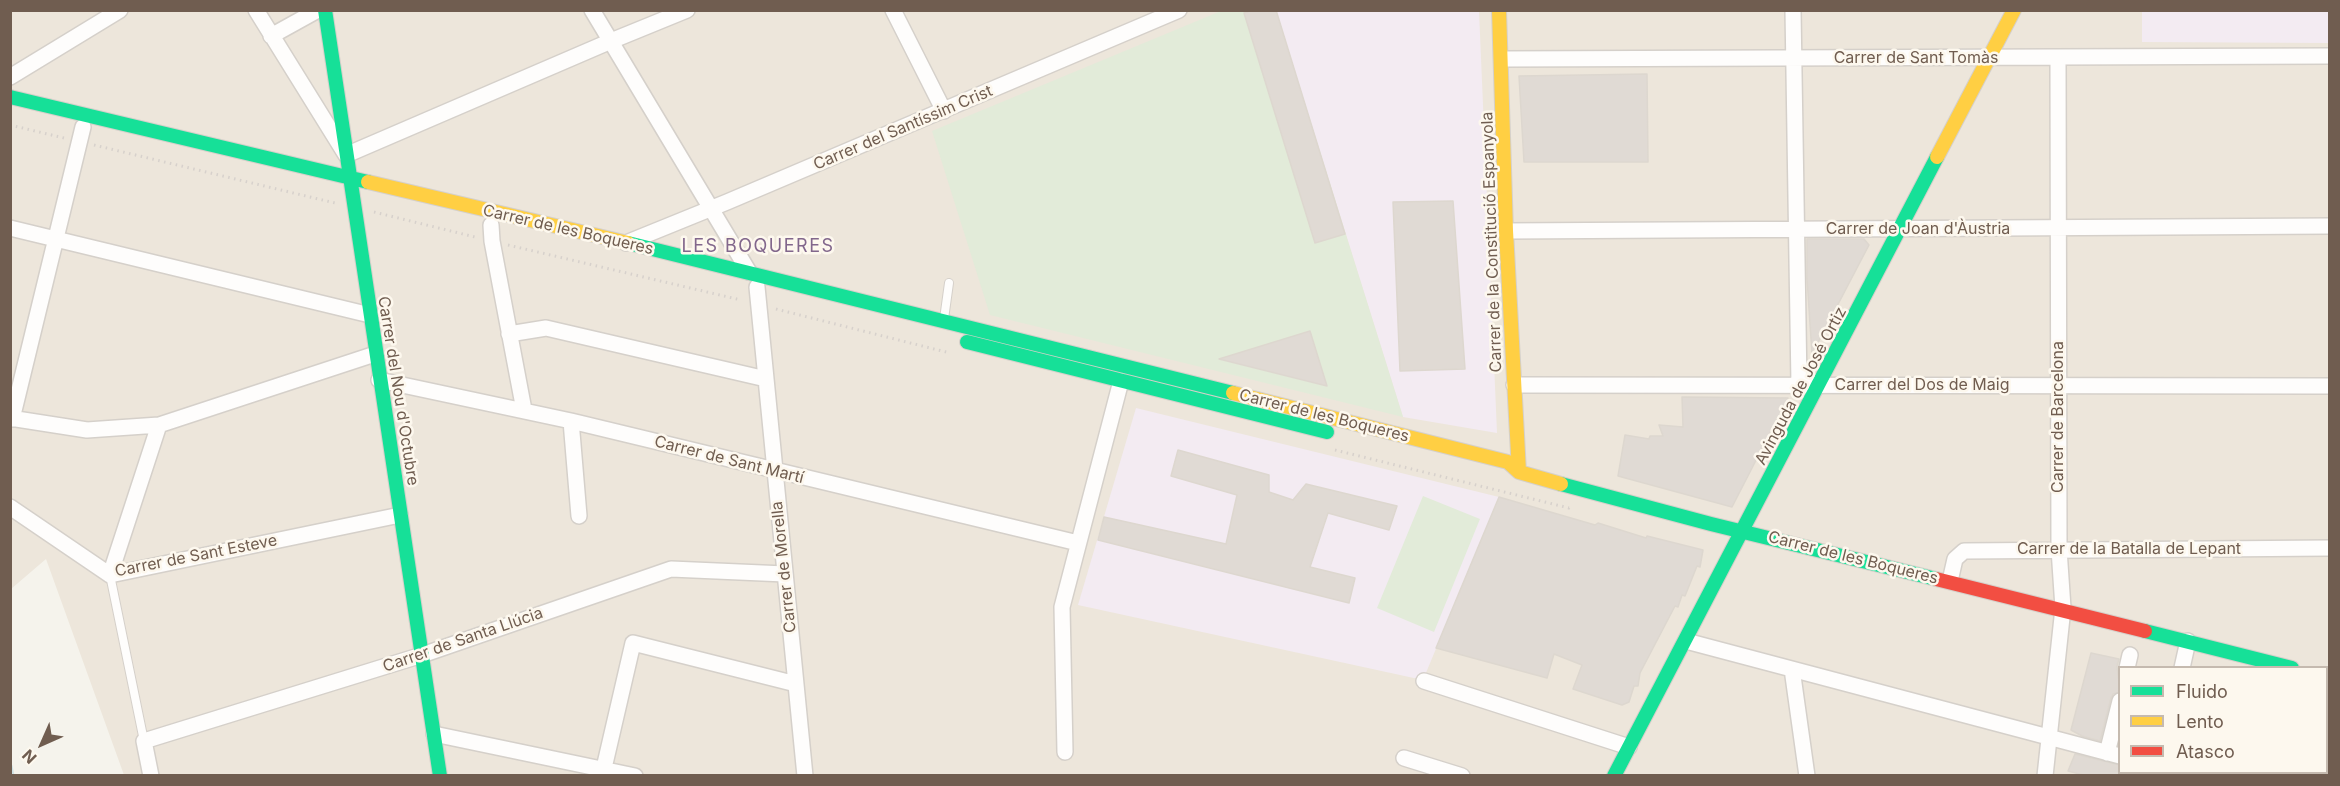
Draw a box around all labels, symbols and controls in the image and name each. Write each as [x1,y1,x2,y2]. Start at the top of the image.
street label: Carrer de Sant Tomàs [1834,48,1998,68]
street label: Carrer del Santíssim Crist [811,82,995,174]
street label: Carrer de la Constitució Espanyola [1478,111,1506,373]
street label: Carrer de les Boqueres [481,201,655,259]
street label: Carrer de Joan d'Àustria [1826,219,2010,239]
district label: LES BOQUERES [681,236,835,258]
street label: Carrer del Nou d'Octubre [374,295,422,487]
street label: Avinguda de José Ortiz [1751,304,1851,468]
street label: Carrer de Barcelona [2048,341,2068,493]
street label: Carrer del Dos de Maig [1835,375,2009,395]
street label: Carrer de les Boqueres [1237,386,1411,446]
street label: Carrer de Sant Martí [652,432,806,488]
street label: Carrer de Morella [768,500,800,634]
street label: Carrer de les Boqueres [1766,528,1940,588]
street label: Carrer de Sant Esteve [113,531,279,581]
street label: Carrer de la Batalla de Lepant [2017,539,2241,559]
street label: Carrer de Santa Llúcia [380,604,546,676]
legend [2118,666,2328,774]
text: Fluido [2176,681,2228,702]
text: Lento [2176,711,2224,732]
north arrow [12,714,72,774]
text: Atasco [2176,741,2235,762]
text: N [18,745,41,768]

